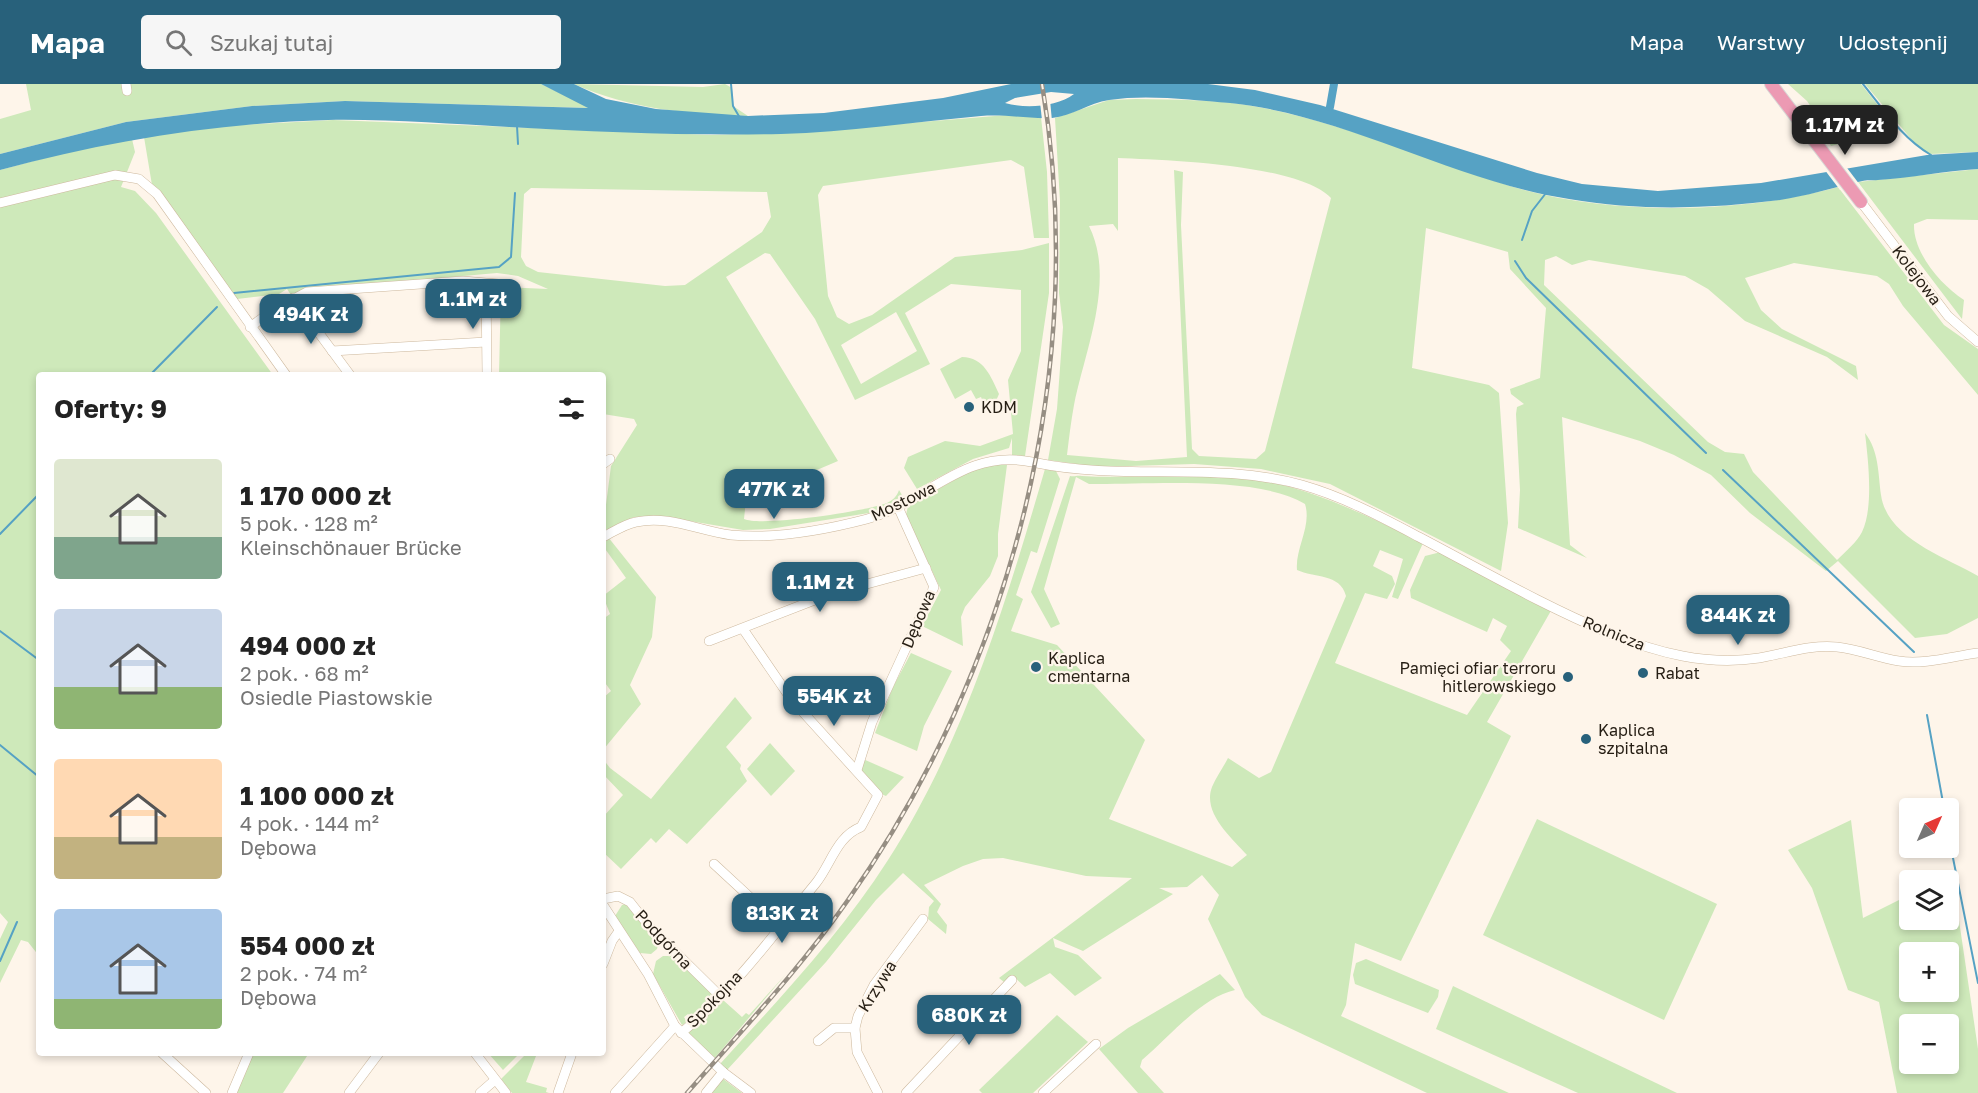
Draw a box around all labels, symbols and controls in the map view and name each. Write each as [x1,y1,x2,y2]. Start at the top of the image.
search box [141,15,561,69]
text: Mapa [30,26,105,59]
icon: search [162,26,195,59]
text: Szukaj tutaj [210,29,333,56]
text: Mapa [1629,29,1684,55]
text: Warstwy [1717,29,1805,55]
text: Udostępnij [1838,29,1948,55]
pin: 1.17M zł [1783,105,1907,156]
text: 1.17M zł [1806,112,1884,136]
street label: Kolejowa [1888,241,1946,309]
pin: 1.1M zł [418,279,528,330]
text: 1.1M zł [439,286,507,310]
pin: 494K zł [256,294,366,345]
text: 494K zł [274,301,348,325]
icon: filters [555,392,588,425]
text: Oferty: 9 [54,393,167,424]
place label: KDM [981,397,1017,417]
marker: KDM [962,400,976,414]
pin: 477K zł [719,469,829,520]
text: 477K zł [738,476,810,500]
street label: Mostowa [867,477,939,525]
text: 1 170 000 zł [240,480,391,511]
icon: home [102,483,174,555]
text: 5 pok. · 128 m² [240,511,378,535]
text: Kleinschönauer Brücke [240,535,462,559]
pin: 1.1M zł [765,562,875,613]
text: 1.1M zł [786,569,854,593]
street label: Dębowa [897,587,939,651]
pin: 844K zł [1683,595,1793,646]
text: 844K zł [1701,602,1776,626]
street label: Rolnicza [1580,611,1648,655]
text: 494 000 zł [240,630,376,661]
icon: home [102,633,174,705]
place label: Kaplica cmentarna [1048,648,1130,686]
place label: Pamięci ofiar terroru hitlerowskiego [1400,658,1556,696]
marker: Kaplica cmentarna [1029,660,1043,674]
text: 2 pok. · 68 m² [240,661,369,685]
place label: Rabat [1655,663,1700,683]
marker: Rabat [1636,666,1650,680]
marker: Pamięci ofiar terroru hitlerowskiego [1561,670,1575,684]
pin: 554K zł [779,676,889,727]
text: 554K zł [797,683,871,707]
text: Osiedle Piastowskie [240,685,433,709]
place label: Kaplica szpitalna [1598,720,1668,758]
marker: Kaplica szpitalna [1579,732,1593,746]
text: 1 100 000 zł [240,780,394,811]
icon: home [102,783,174,855]
north arrow [1899,798,1959,858]
map controls [1899,798,1959,1074]
text: 4 pok. · 144 m² [240,811,379,835]
text: Dębowa [240,835,317,859]
button: layers [1899,870,1959,930]
pin: 813K zł [727,893,837,944]
text: 813K zł [746,900,818,924]
street label: Podgórna [631,905,697,973]
text: 554 000 zł [240,930,375,961]
icon: home [102,933,174,1005]
button: + [1899,942,1959,1002]
street label: Krzywa [853,957,901,1015]
text: 2 pok. · 74 m² [240,961,367,985]
street label: Spokojna [682,966,746,1032]
text: Dębowa [240,985,317,1009]
pin: 680K zł [914,995,1024,1046]
text: 680K zł [931,1002,1007,1026]
button: − [1899,1014,1959,1074]

